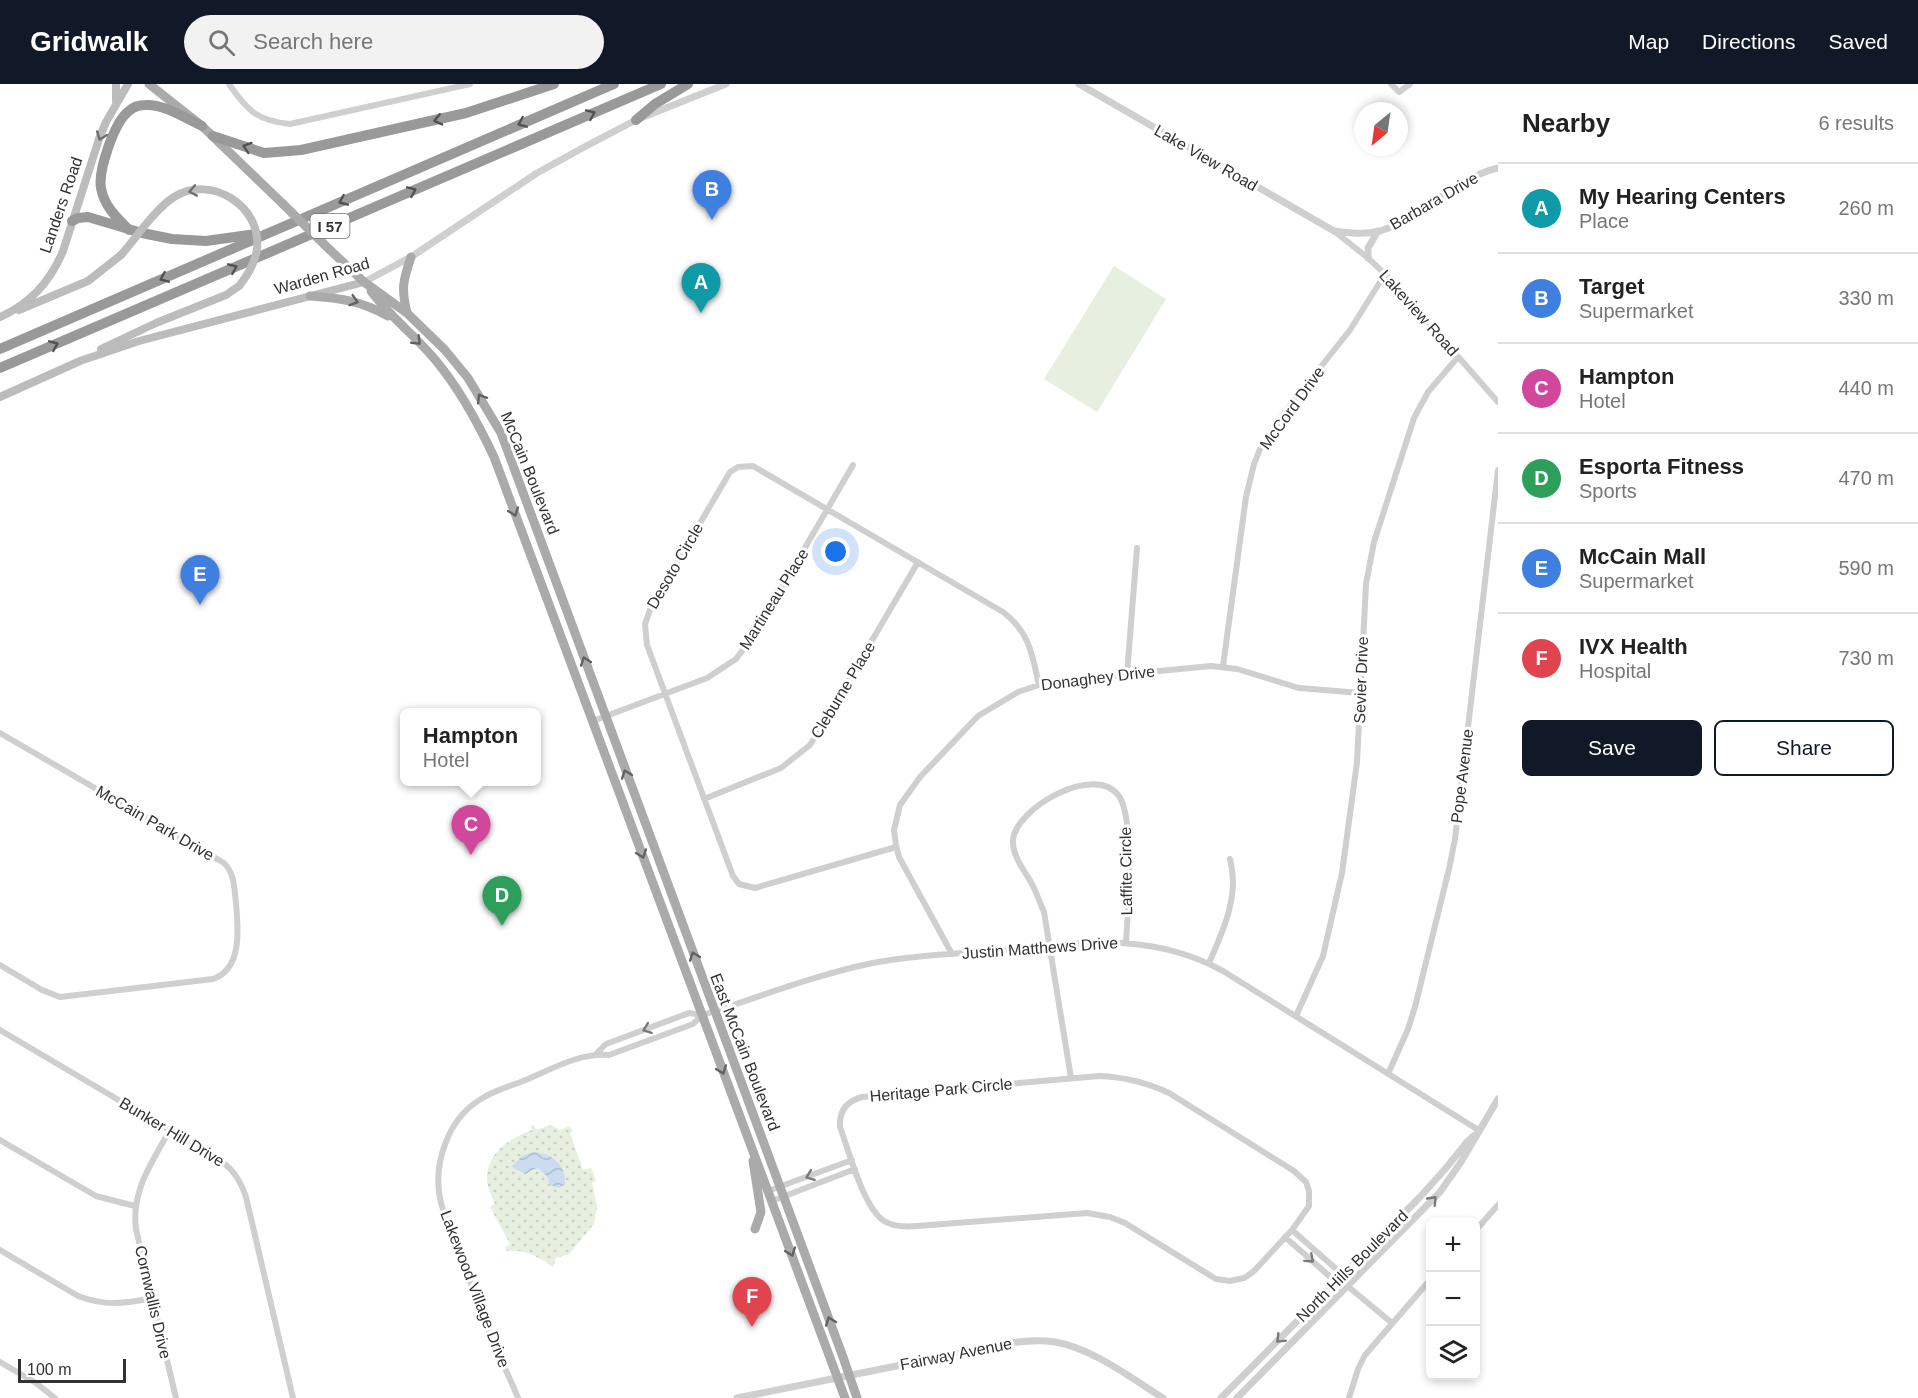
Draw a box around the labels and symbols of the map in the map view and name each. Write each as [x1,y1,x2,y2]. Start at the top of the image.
north arrow [1354,102,1408,156]
one-way arrow [585,109,596,121]
one-way arrow [433,113,443,126]
one-way arrow [517,116,528,128]
street label: Lake View Road [1151,122,1261,194]
one-way arrow [95,130,108,140]
one-way arrow [242,142,253,154]
street label: Landers Road [37,155,85,255]
street label: Barbara Drive [1387,169,1481,233]
pin: B [692,170,732,220]
one-way arrow [188,184,198,197]
one-way arrow [406,186,417,198]
one-way arrow [338,194,349,206]
road number: I 57 [310,214,350,238]
street label: Warden Road [272,254,372,298]
one-way arrow [226,263,237,275]
pin: A [682,264,720,313]
street label: Lakeview Road [1376,267,1462,359]
one-way arrow [159,271,170,283]
one-way arrow [348,294,359,307]
one-way arrow [409,334,420,345]
one-way arrow [47,340,58,352]
street label: McCord Drive [1256,363,1328,453]
one-way arrow [477,394,488,404]
street label: McCain Boulevard [498,409,562,537]
one-way arrow [506,506,519,517]
street label: Desoto Circle [644,520,706,612]
your location [821,537,850,566]
street label: Martineau Place [736,545,812,653]
pin: E [180,556,220,605]
street label: Sevier Drive [1351,636,1371,724]
street label: Cleburne Place [808,639,879,741]
one-way arrow [579,656,592,667]
street label: Donaghey Drive [1040,663,1156,693]
street label: Pope Avenue [1448,728,1476,824]
one-way arrow [621,769,634,779]
street label: McCain Park Drive [93,782,217,864]
pin: C [452,806,490,855]
street label: Laffite Circle [1117,826,1135,915]
one-way arrow [635,848,648,859]
pin: D [482,876,522,926]
street label: Justin Matthews Drive [961,934,1119,962]
one-way arrow [688,952,701,962]
street label: East McCain Boulevard [707,971,783,1133]
one-way arrow [642,1021,653,1034]
one-way arrow [715,1064,728,1075]
street label: Heritage Park Circle [869,1075,1013,1105]
street label: Bunker Hill Drive [117,1094,228,1170]
one-way arrow [805,1169,816,1181]
one-way arrow [1425,1196,1436,1207]
street label: North Hills Boulevard [1293,1207,1411,1325]
street label: Lakewood Village Drive [437,1208,513,1370]
street label: Cornwallis Drive [132,1244,174,1360]
one-way arrow [784,1246,796,1257]
one-way arrow [1303,1252,1314,1263]
pin: F [732,1278,771,1327]
one-way arrow [825,1316,837,1327]
one-way arrow [1276,1331,1287,1342]
street label: Fairway Avenue [899,1335,1013,1373]
scale bar [18,1356,126,1384]

